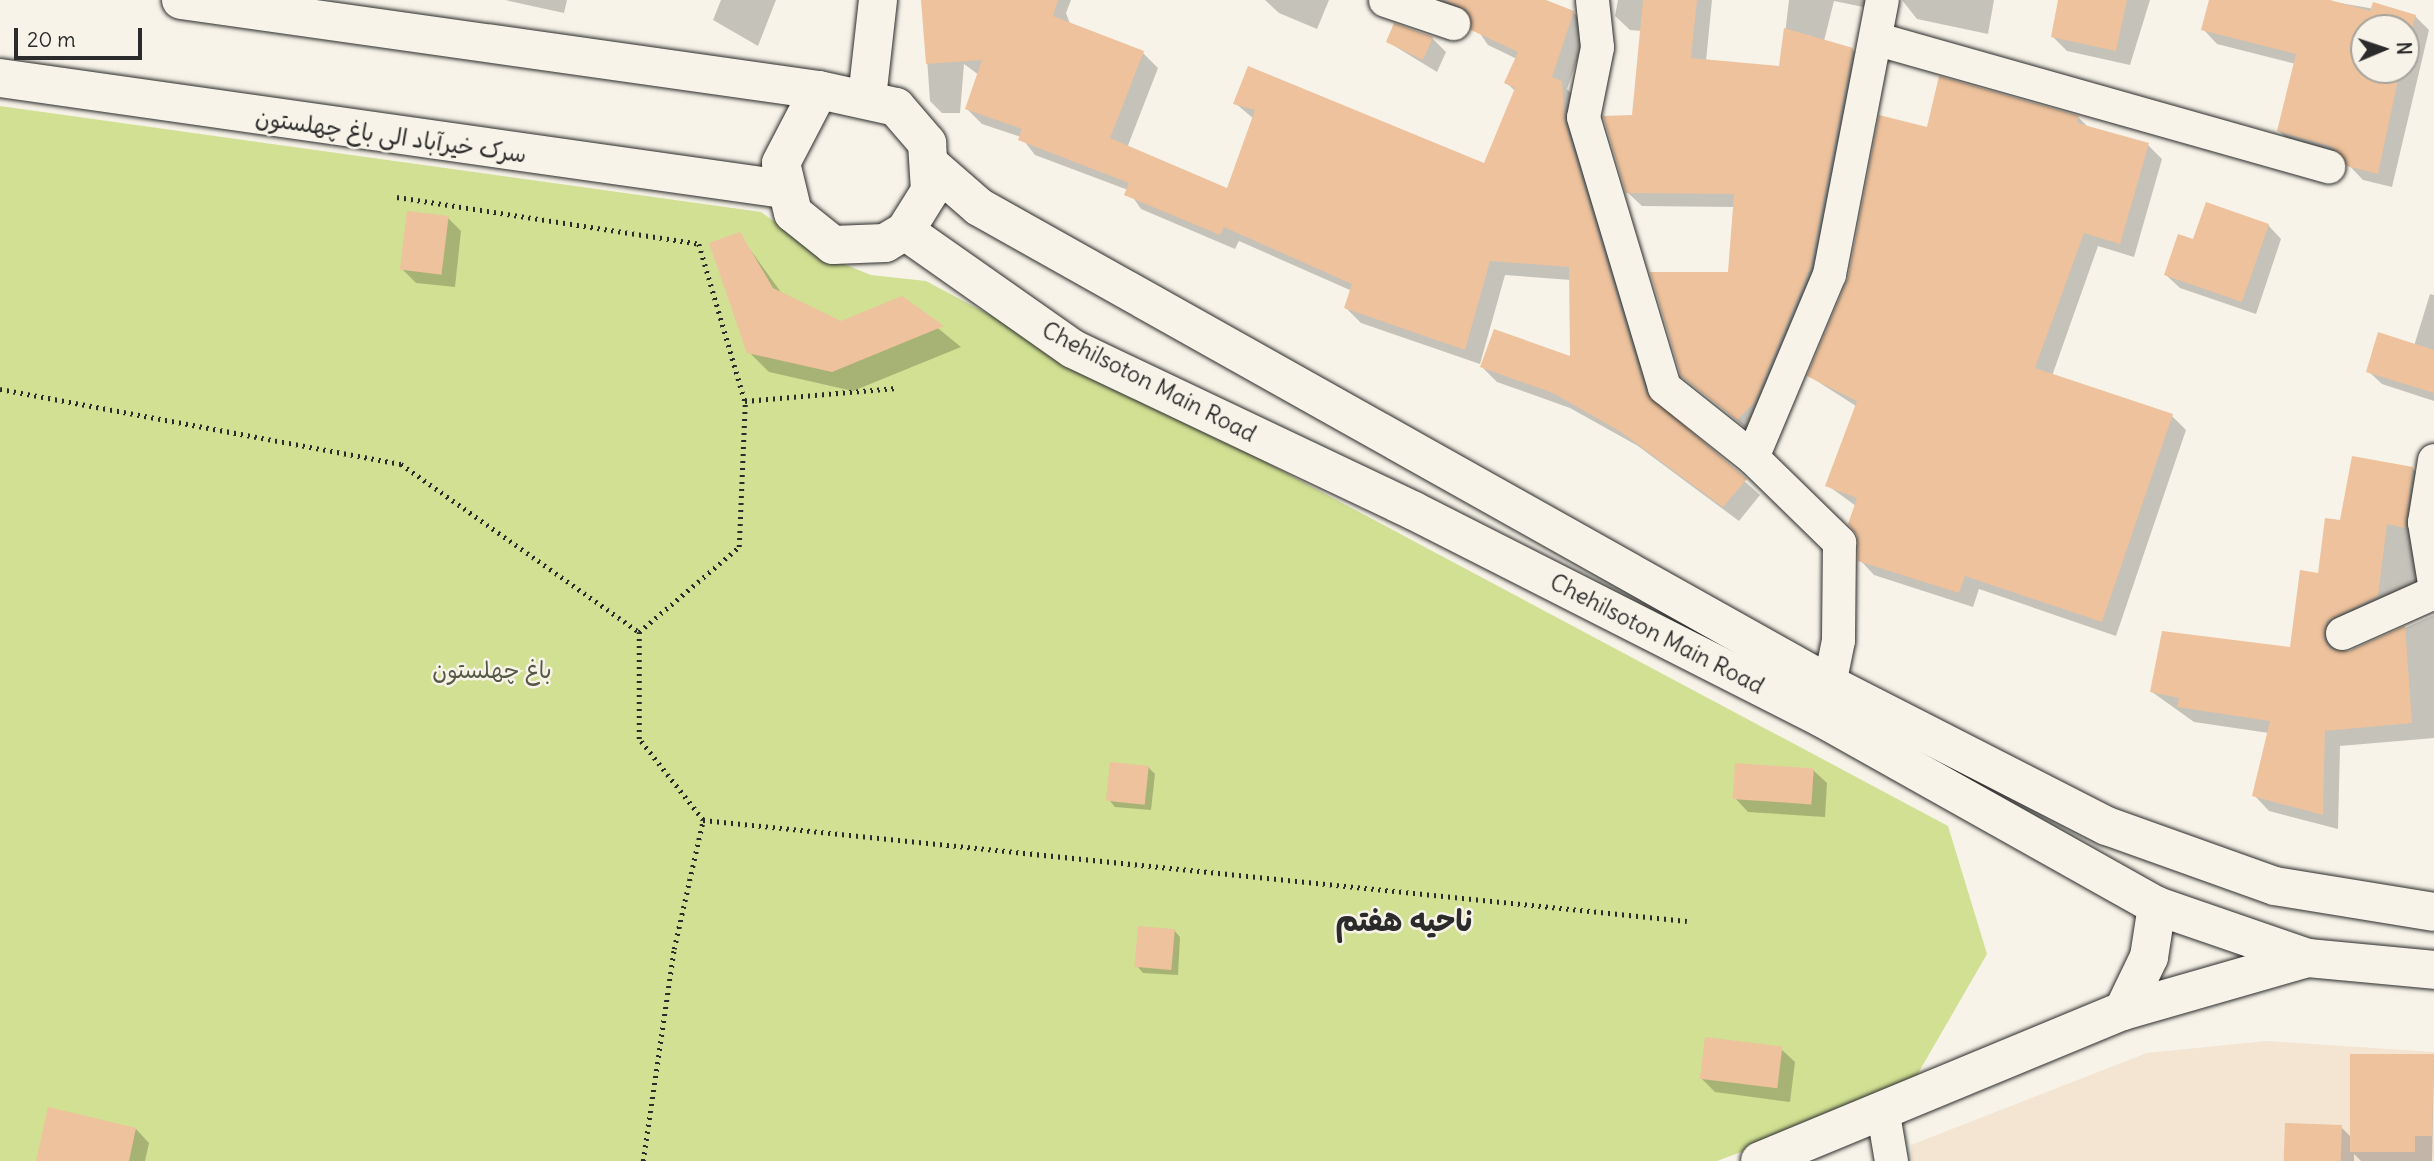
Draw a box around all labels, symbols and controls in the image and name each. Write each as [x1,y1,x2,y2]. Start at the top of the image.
scale bar [18,14,145,58]
north arrow [2350,14,2420,84]
text: 20 m [27,26,76,53]
text: N [2392,41,2416,55]
street label: سرک خیرآباد الی باغ چهلستون [254,103,528,169]
street label: Chehilsoton Main Road [1037,316,1261,448]
street label: Chehilsoton Main Road [1545,568,1769,700]
park label: باغ چهلستون [432,656,552,684]
district label: ناحیه هفتم [1336,902,1472,938]

